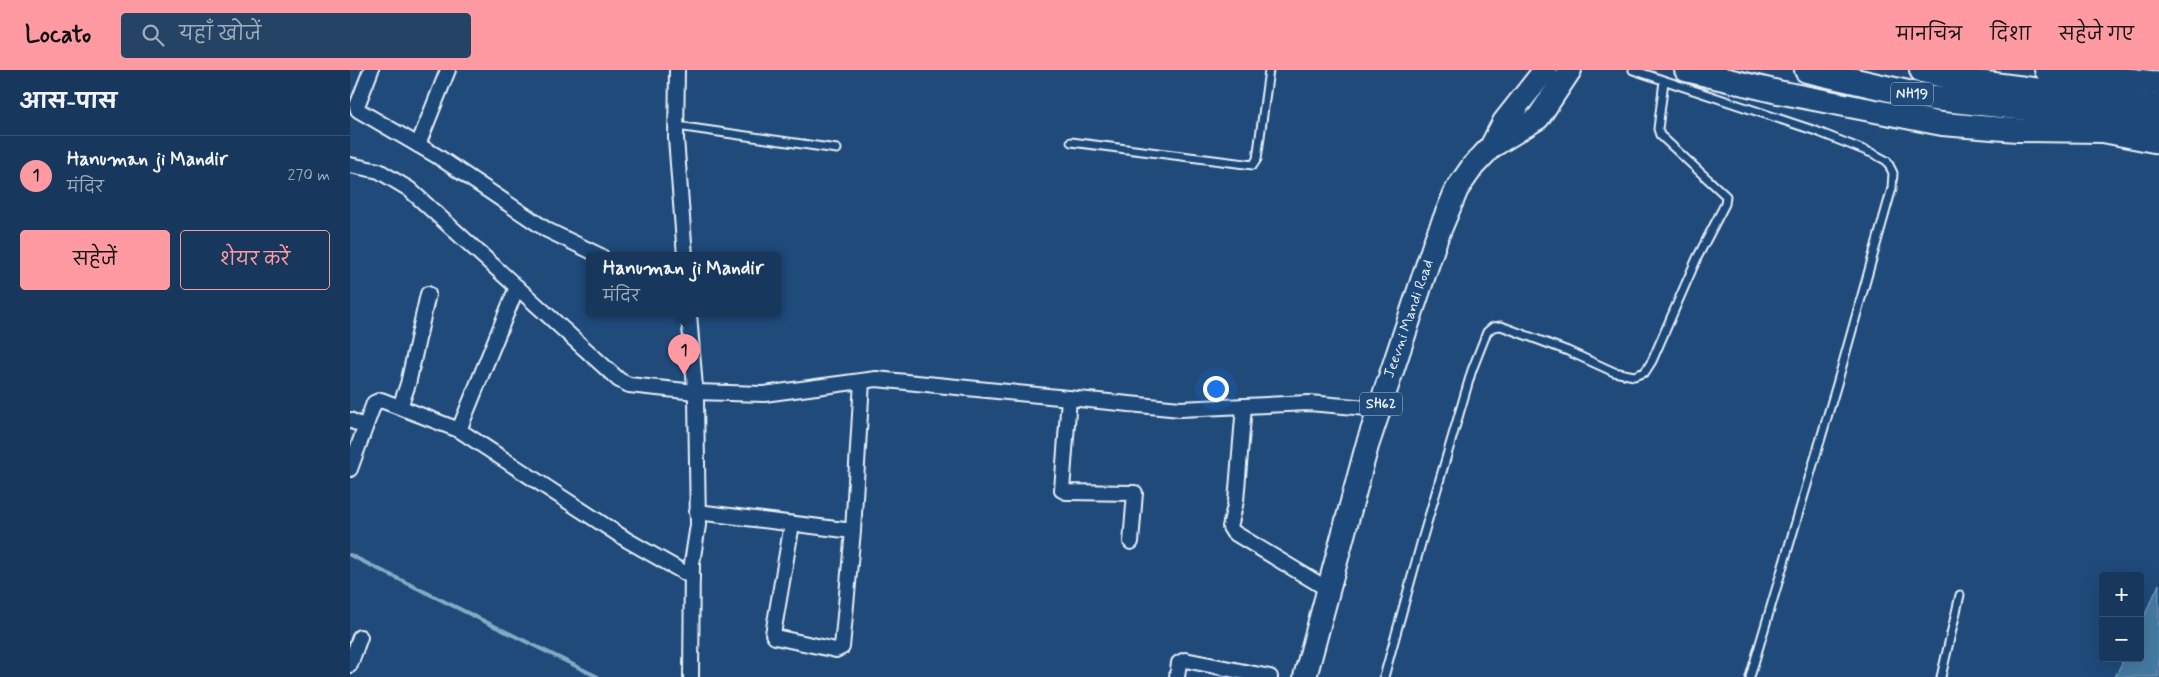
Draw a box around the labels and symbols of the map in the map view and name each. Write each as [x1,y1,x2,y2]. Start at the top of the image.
road number: NH19 [1891,82,1933,106]
street label: Jeevni Mandi Road [1379,257,1439,381]
pin: 1 [668,334,700,375]
your location [1203,376,1229,402]
road number: SH62 [1360,392,1402,416]

